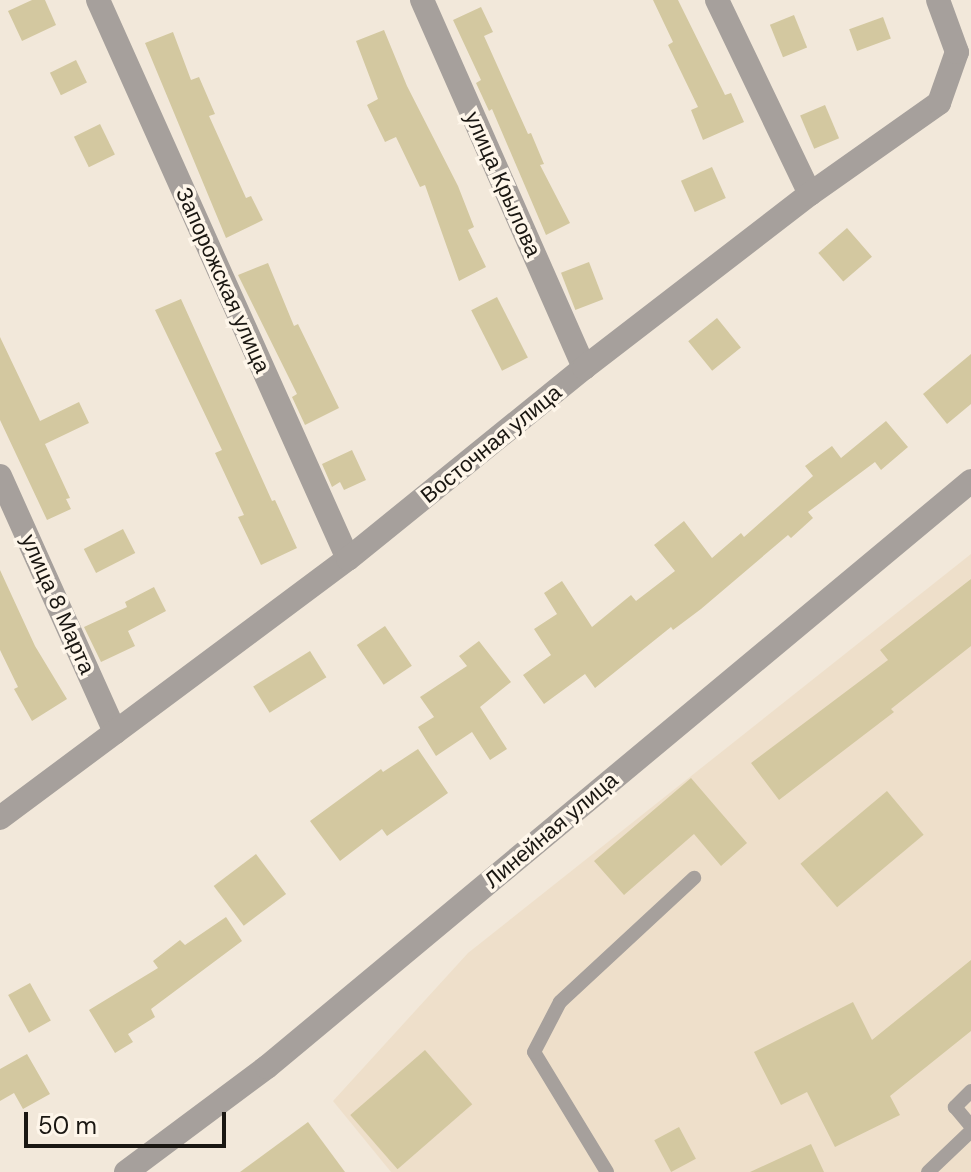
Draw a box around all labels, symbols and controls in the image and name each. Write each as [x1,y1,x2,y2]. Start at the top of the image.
street label: улица Крылова [459,107,547,261]
street label: Запорожская улица [170,183,276,377]
street label: Восточная улица [415,379,567,509]
street label: улица 8 Марта [15,530,101,678]
street label: Линейная улица [479,767,623,893]
scale bar [28,1096,230,1146]
text: 50 m [38,1110,97,1141]

